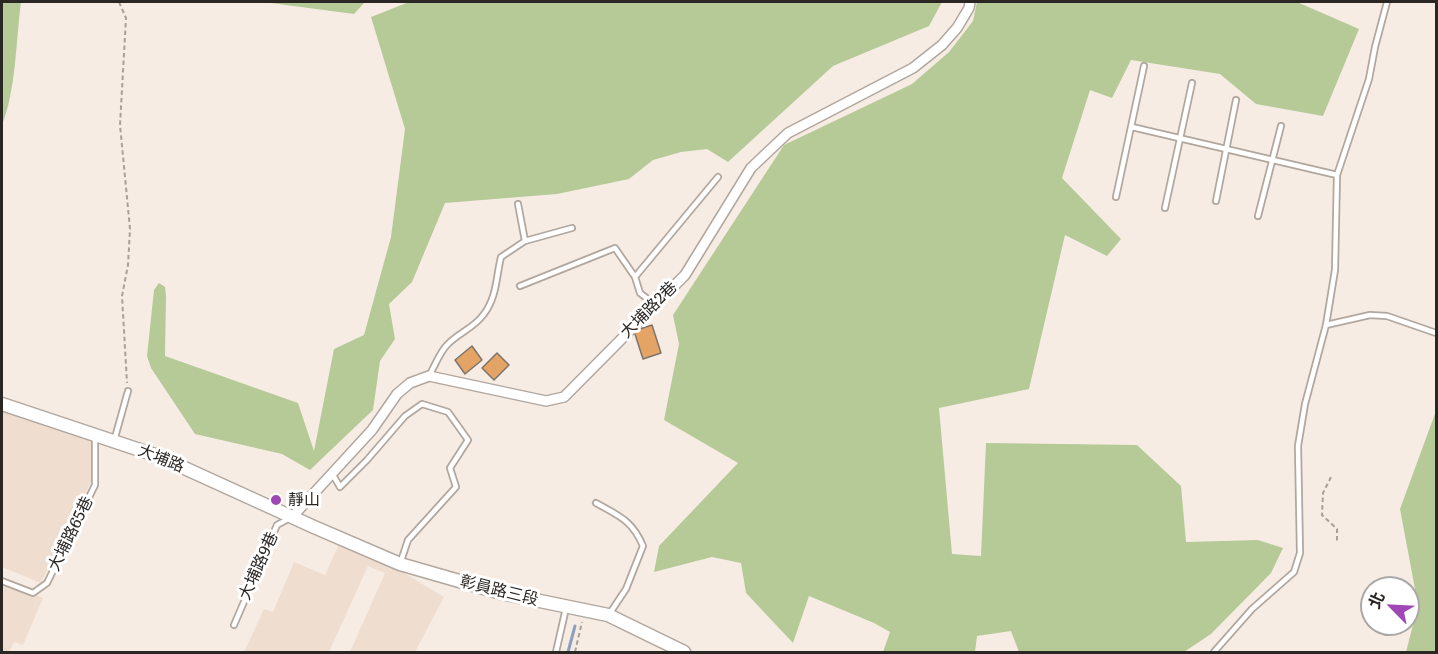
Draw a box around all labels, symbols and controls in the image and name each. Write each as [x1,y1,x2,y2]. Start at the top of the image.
street label: 大埔路2巷 [617,278,681,342]
street label: 大埔路 [135,441,187,477]
place label: 靜山 [288,490,320,510]
marker: 靜山 [269,493,283,507]
street label: 大埔路65巷 [45,494,97,574]
street label: 大埔路9巷 [236,529,282,603]
street label: 彰員路三段 [458,572,540,610]
north arrow [1360,576,1420,636]
text: 北 [1361,587,1390,612]

